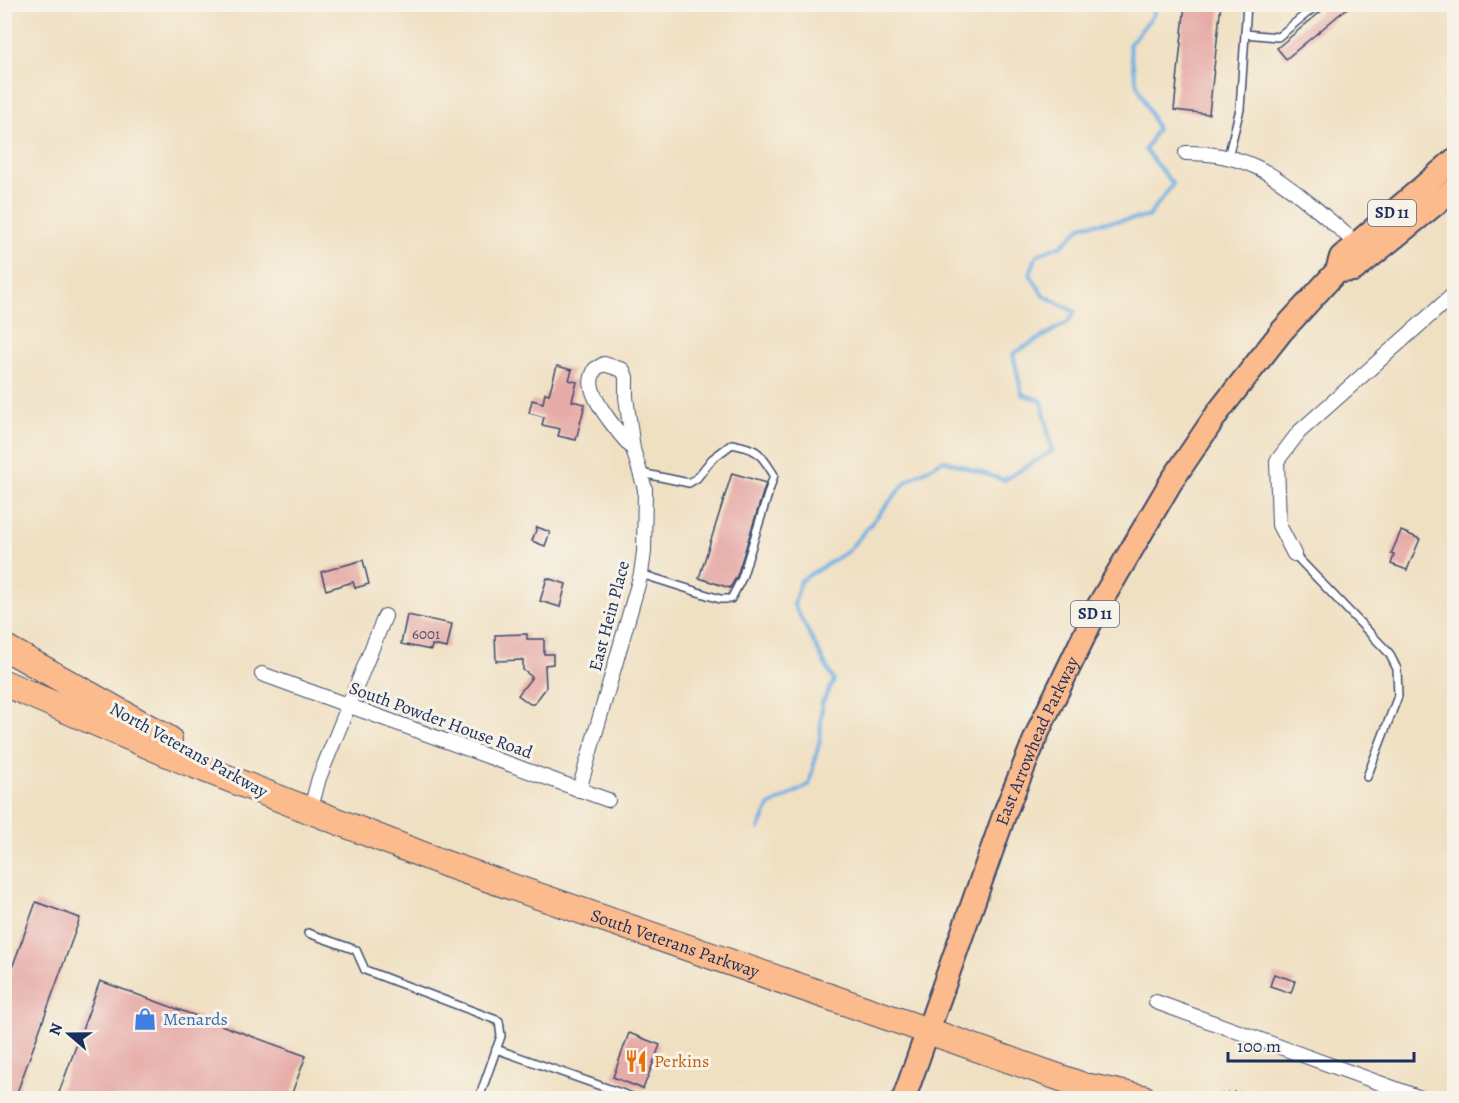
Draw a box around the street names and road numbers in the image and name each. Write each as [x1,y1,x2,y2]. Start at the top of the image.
road number: SD 11 [1368,200,1416,226]
street label: East Hein Place [583,558,635,674]
road number: SD 11 [1071,601,1119,627]
street label: East Arrowhead Parkway [989,652,1085,829]
street label: South Powder House Road [346,676,536,765]
street label: North Veterans Parkway [106,697,273,804]
street label: South Veterans Parkway [587,903,763,984]

